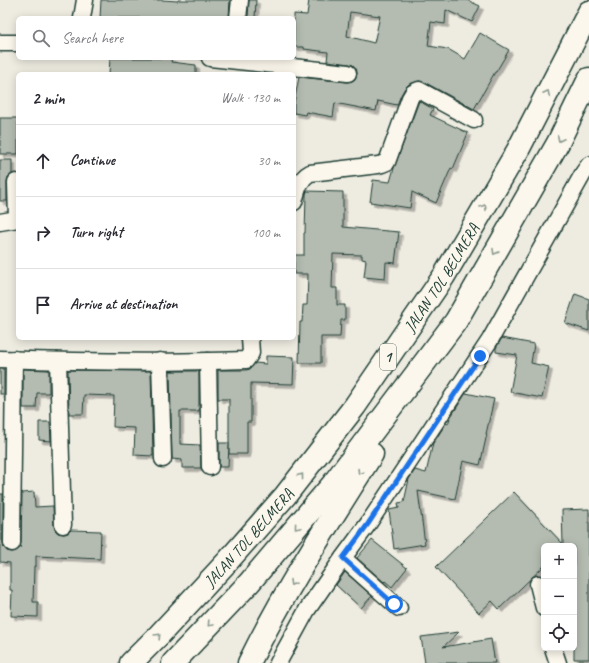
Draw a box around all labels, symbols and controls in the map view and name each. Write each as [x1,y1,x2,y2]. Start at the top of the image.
search box [16,16,296,60]
icon: search [30,27,52,49]
text: Search here [62,29,123,48]
text: 2 min [32,88,65,109]
text: Walk · 130 m [221,90,280,106]
one-way arrow [542,90,550,97]
one-way arrow [557,135,565,142]
icon: ahead [32,150,54,172]
text: Continue [70,151,115,170]
text: 30 m [258,153,280,169]
one-way arrow [480,204,487,211]
street label: JALAN TOL BELMERA [399,219,484,337]
icon: right [32,222,54,244]
text: Turn right [70,223,123,242]
text: 100 m [252,225,280,241]
one-way arrow [493,248,500,255]
icon: arrive [32,294,54,316]
text: Arrive at destination [70,295,177,314]
road number: 1 [380,344,396,370]
route end [471,347,489,365]
one-way arrow [357,468,365,475]
one-way arrow [296,473,303,480]
street label: JALAN TOL BELMERA [199,484,299,592]
one-way arrow [294,522,301,529]
map controls [541,543,577,651]
button: + [541,543,577,579]
one-way arrow [289,579,297,586]
button: − [541,579,577,615]
route start [385,595,403,613]
button: locate [541,615,577,651]
one-way arrow [207,619,215,627]
one-way arrow [154,633,161,641]

